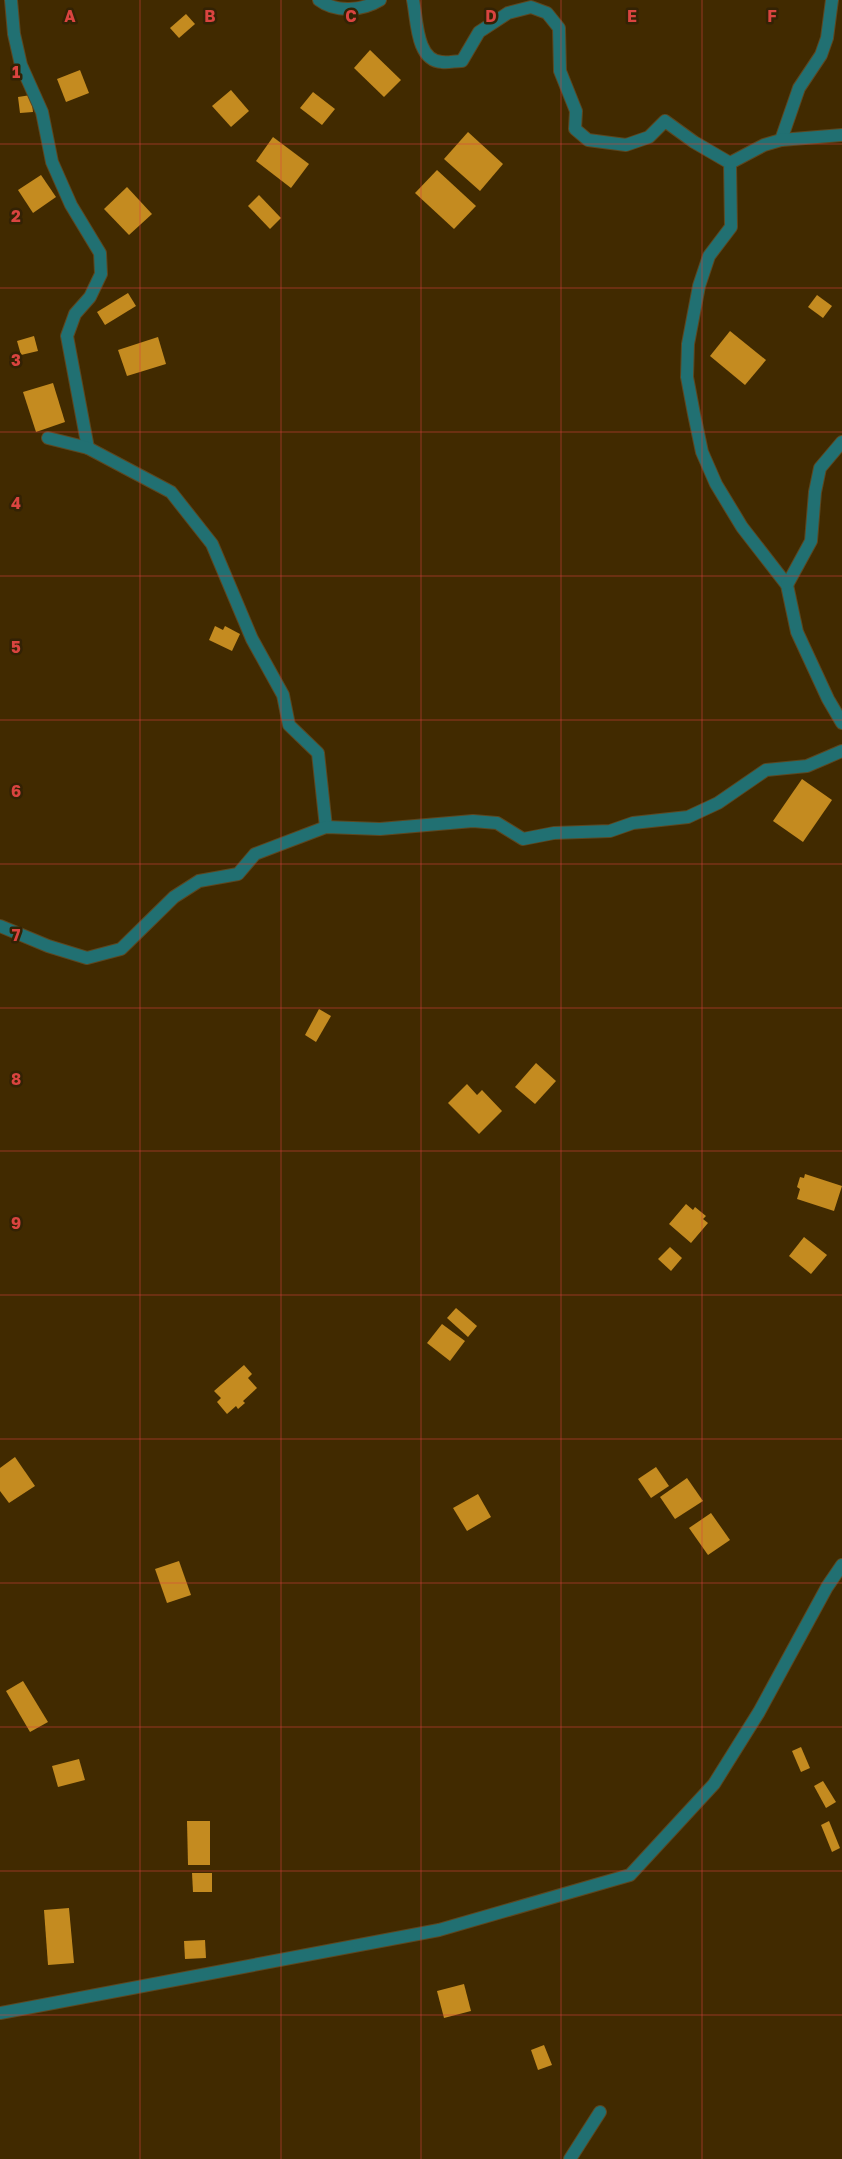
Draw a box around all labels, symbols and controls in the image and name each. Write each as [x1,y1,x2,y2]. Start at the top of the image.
text: A [64,6,76,26]
text: B [204,6,216,26]
text: C [345,6,357,26]
text: D [485,6,497,26]
text: E [627,6,637,26]
text: F [767,6,777,26]
text: 1 [12,62,20,82]
text: 2 [11,206,21,226]
text: 3 [11,350,21,370]
text: 4 [11,493,21,513]
text: 5 [11,637,21,657]
text: 6 [11,781,21,801]
text: 7 [12,925,21,945]
text: 8 [11,1069,21,1089]
text: 9 [11,1213,21,1233]

